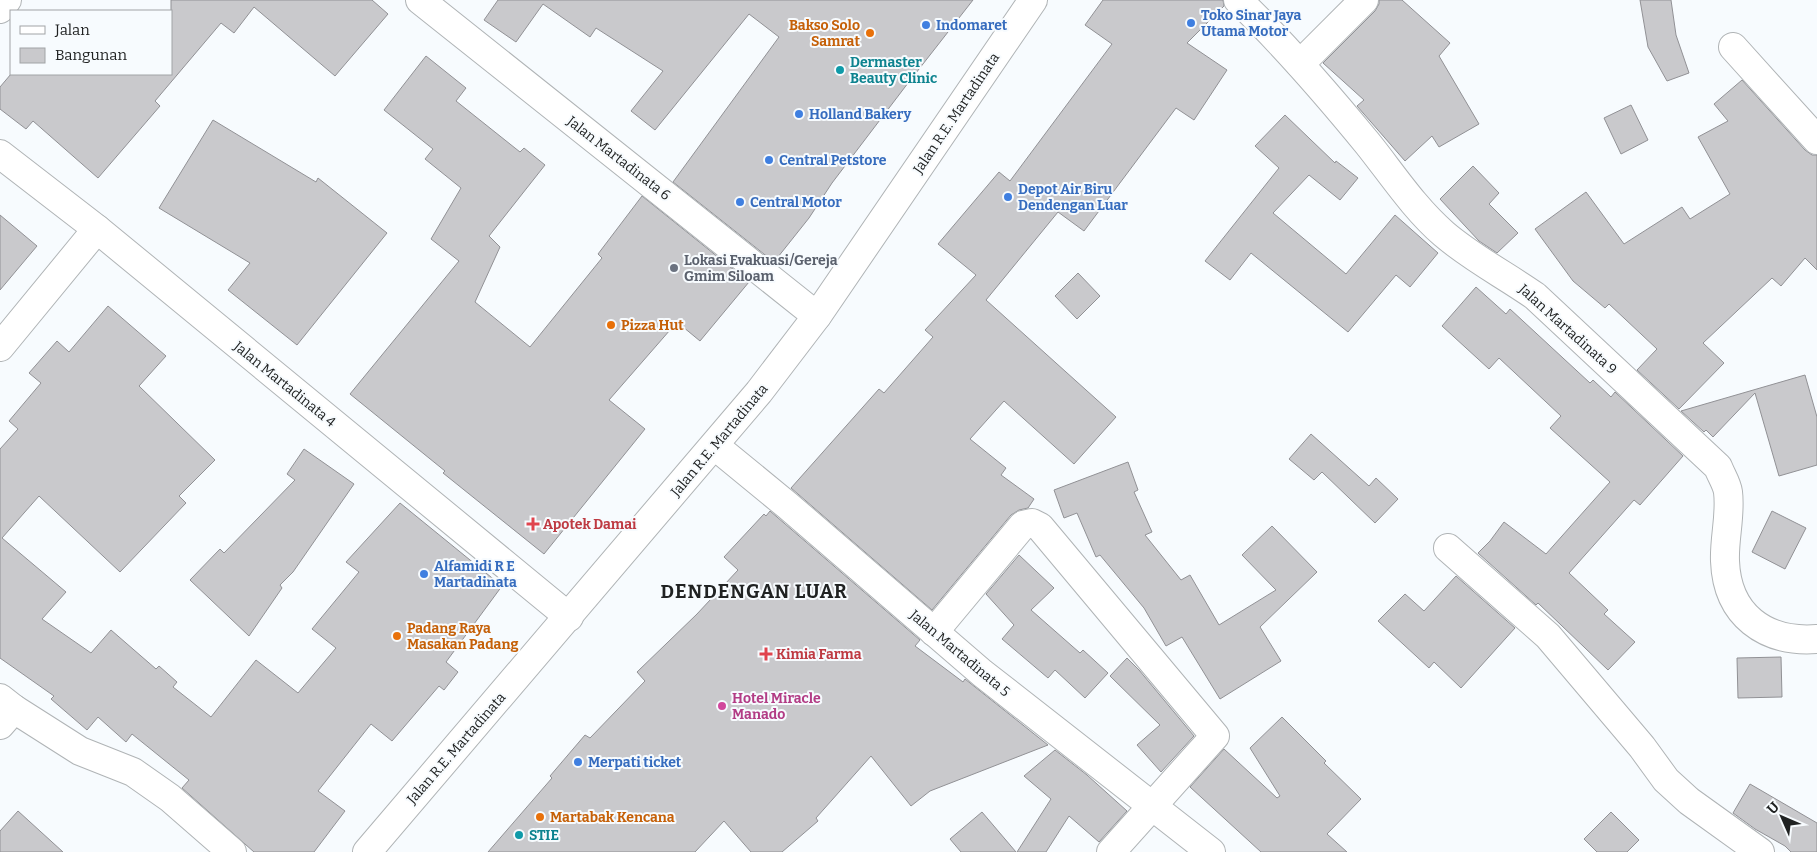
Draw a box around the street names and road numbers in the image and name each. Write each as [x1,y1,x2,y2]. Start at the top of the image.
street label: Jalan R.E. Martadinata [909,49,1003,178]
street label: Jalan Martadinata 6 [563,112,674,204]
street label: Jalan Martadinata 9 [1514,280,1620,378]
street label: Jalan Martadinata 4 [229,337,339,431]
street label: Jalan R.E. Martadinata [667,380,772,501]
street label: Jalan Martadinata 5 [905,606,1013,700]
street label: Jalan R.E. Martadinata [403,689,510,808]

